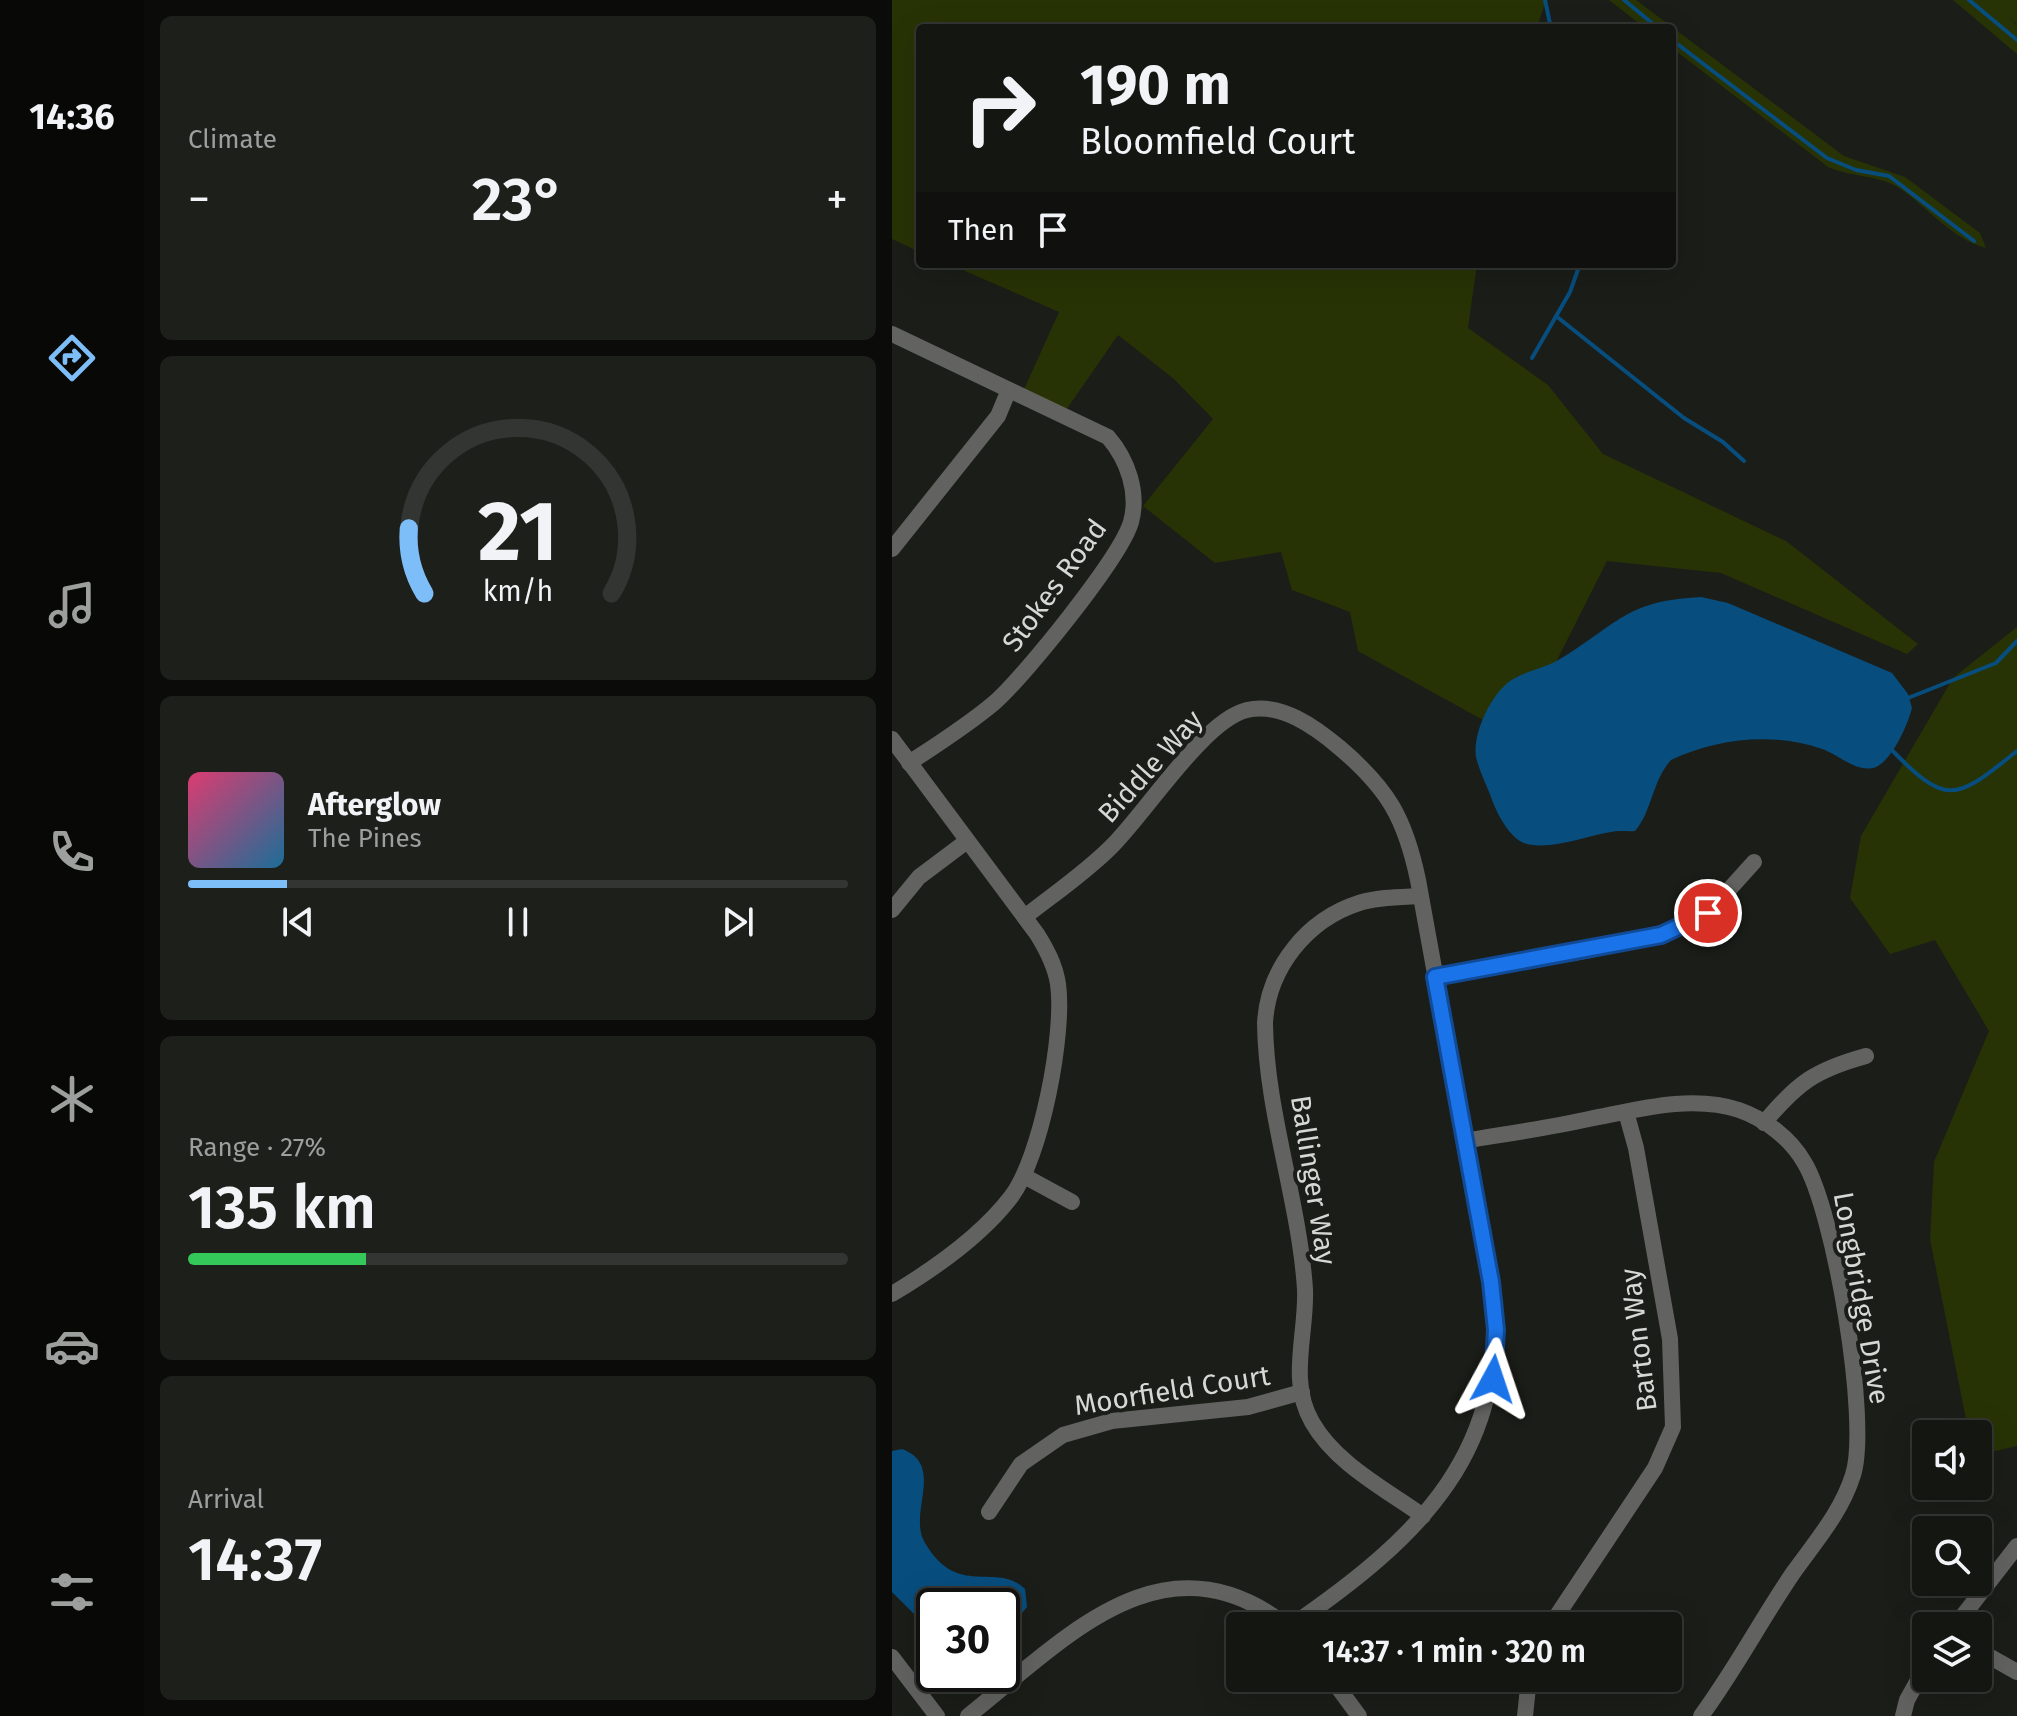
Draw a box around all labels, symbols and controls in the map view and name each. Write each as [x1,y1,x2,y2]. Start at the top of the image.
text: 190 m [1080,52,1231,119]
icon: right [948,56,1052,160]
text: 14:36 [29,95,115,139]
text: Bloomfield Court [1080,120,1355,164]
text: Climate [188,124,277,155]
text: 23° [472,164,564,236]
text: − [188,173,210,226]
text: + [826,173,848,226]
icon: arrive [1031,208,1075,252]
text: Then [948,212,1015,248]
icon: directions [44,330,100,386]
text: 21 [478,482,558,582]
street label: Stokes Road [995,513,1114,658]
text: km/h [483,574,553,609]
icon: music [44,577,100,633]
street label: Biddle Way [1091,703,1210,829]
text: Afterglow [308,787,441,823]
text: The Pines [308,823,422,854]
icon: phone [44,824,100,880]
pin [1674,879,1742,947]
icon: arrive [1686,891,1730,935]
icon: previous [276,900,320,944]
icon: pause [496,900,540,944]
icon: next [716,900,760,944]
icon: climate [44,1071,100,1127]
street label: Ballinger Way [1284,1093,1343,1267]
text: Range · 27% [188,1132,326,1163]
text: 135 km [188,1172,376,1244]
street label: Longbridge Drive [1827,1189,1896,1407]
street label: Barton Way [1613,1266,1664,1413]
icon: car [44,1318,100,1374]
position arrow [1451,1337,1535,1421]
street label: Moorfield Court [1072,1359,1273,1422]
map controls [1912,1420,1992,1692]
button: sound [1912,1420,1992,1500]
text: Arrival [188,1484,264,1515]
button: search [1912,1516,1992,1596]
text: 14:37 [188,1524,322,1596]
icon: filters [44,1564,100,1620]
speed limit sign: 30 [916,1588,1020,1692]
button: layers [1912,1612,1992,1692]
text: 14:37 · 1 min · 320 m [1322,1634,1586,1670]

